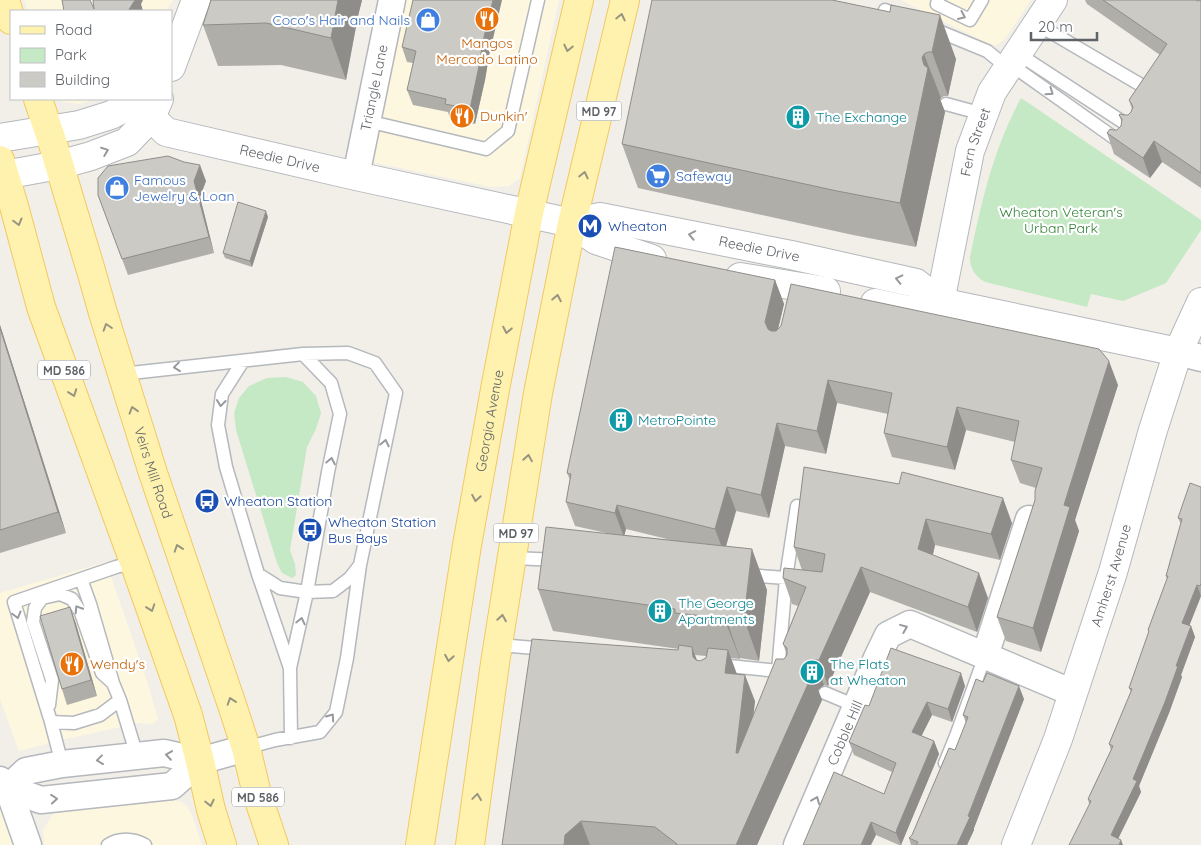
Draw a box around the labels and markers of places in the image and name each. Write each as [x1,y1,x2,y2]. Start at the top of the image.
restaurant icon: Mangos Mercado Latino [474,6,500,32]
shop icon: Coco's Hair and Nails [415,7,441,33]
place label: Coco's Hair and Nails [272,11,410,29]
place label: Mangos Mercado Latino [436,34,538,68]
restaurant icon: Dunkin' [449,103,475,129]
building icon: The Exchange [785,104,811,130]
place label: Dunkin' [480,107,528,125]
place label: The Exchange [816,108,907,126]
supermarket icon: Safeway [645,163,671,189]
place label: Safeway [676,167,732,185]
place label: Famous Jewelry & Loan [134,171,235,205]
shop icon: Famous Jewelry & Loan [104,175,130,201]
metro station icon: Wheaton [577,213,603,239]
place label: Wheaton [608,217,667,235]
building icon: MetroPointe [608,407,634,433]
place label: MetroPointe [638,411,716,429]
bus stop icon: Wheaton Station [194,488,220,514]
place label: Wheaton Station [224,492,332,510]
place label: Wheaton Station Bus Bays [328,513,436,547]
bus stop icon: Wheaton Station Bus Bays [297,517,323,543]
place label: The George Apartments [678,594,755,628]
building icon: The George Apartments [647,598,673,624]
restaurant icon: Wendy's [59,651,85,677]
place label: Wendy's [90,655,145,673]
place label: The Flats at Wheaton [830,655,906,689]
building icon: The Flats at Wheaton [799,659,825,685]

